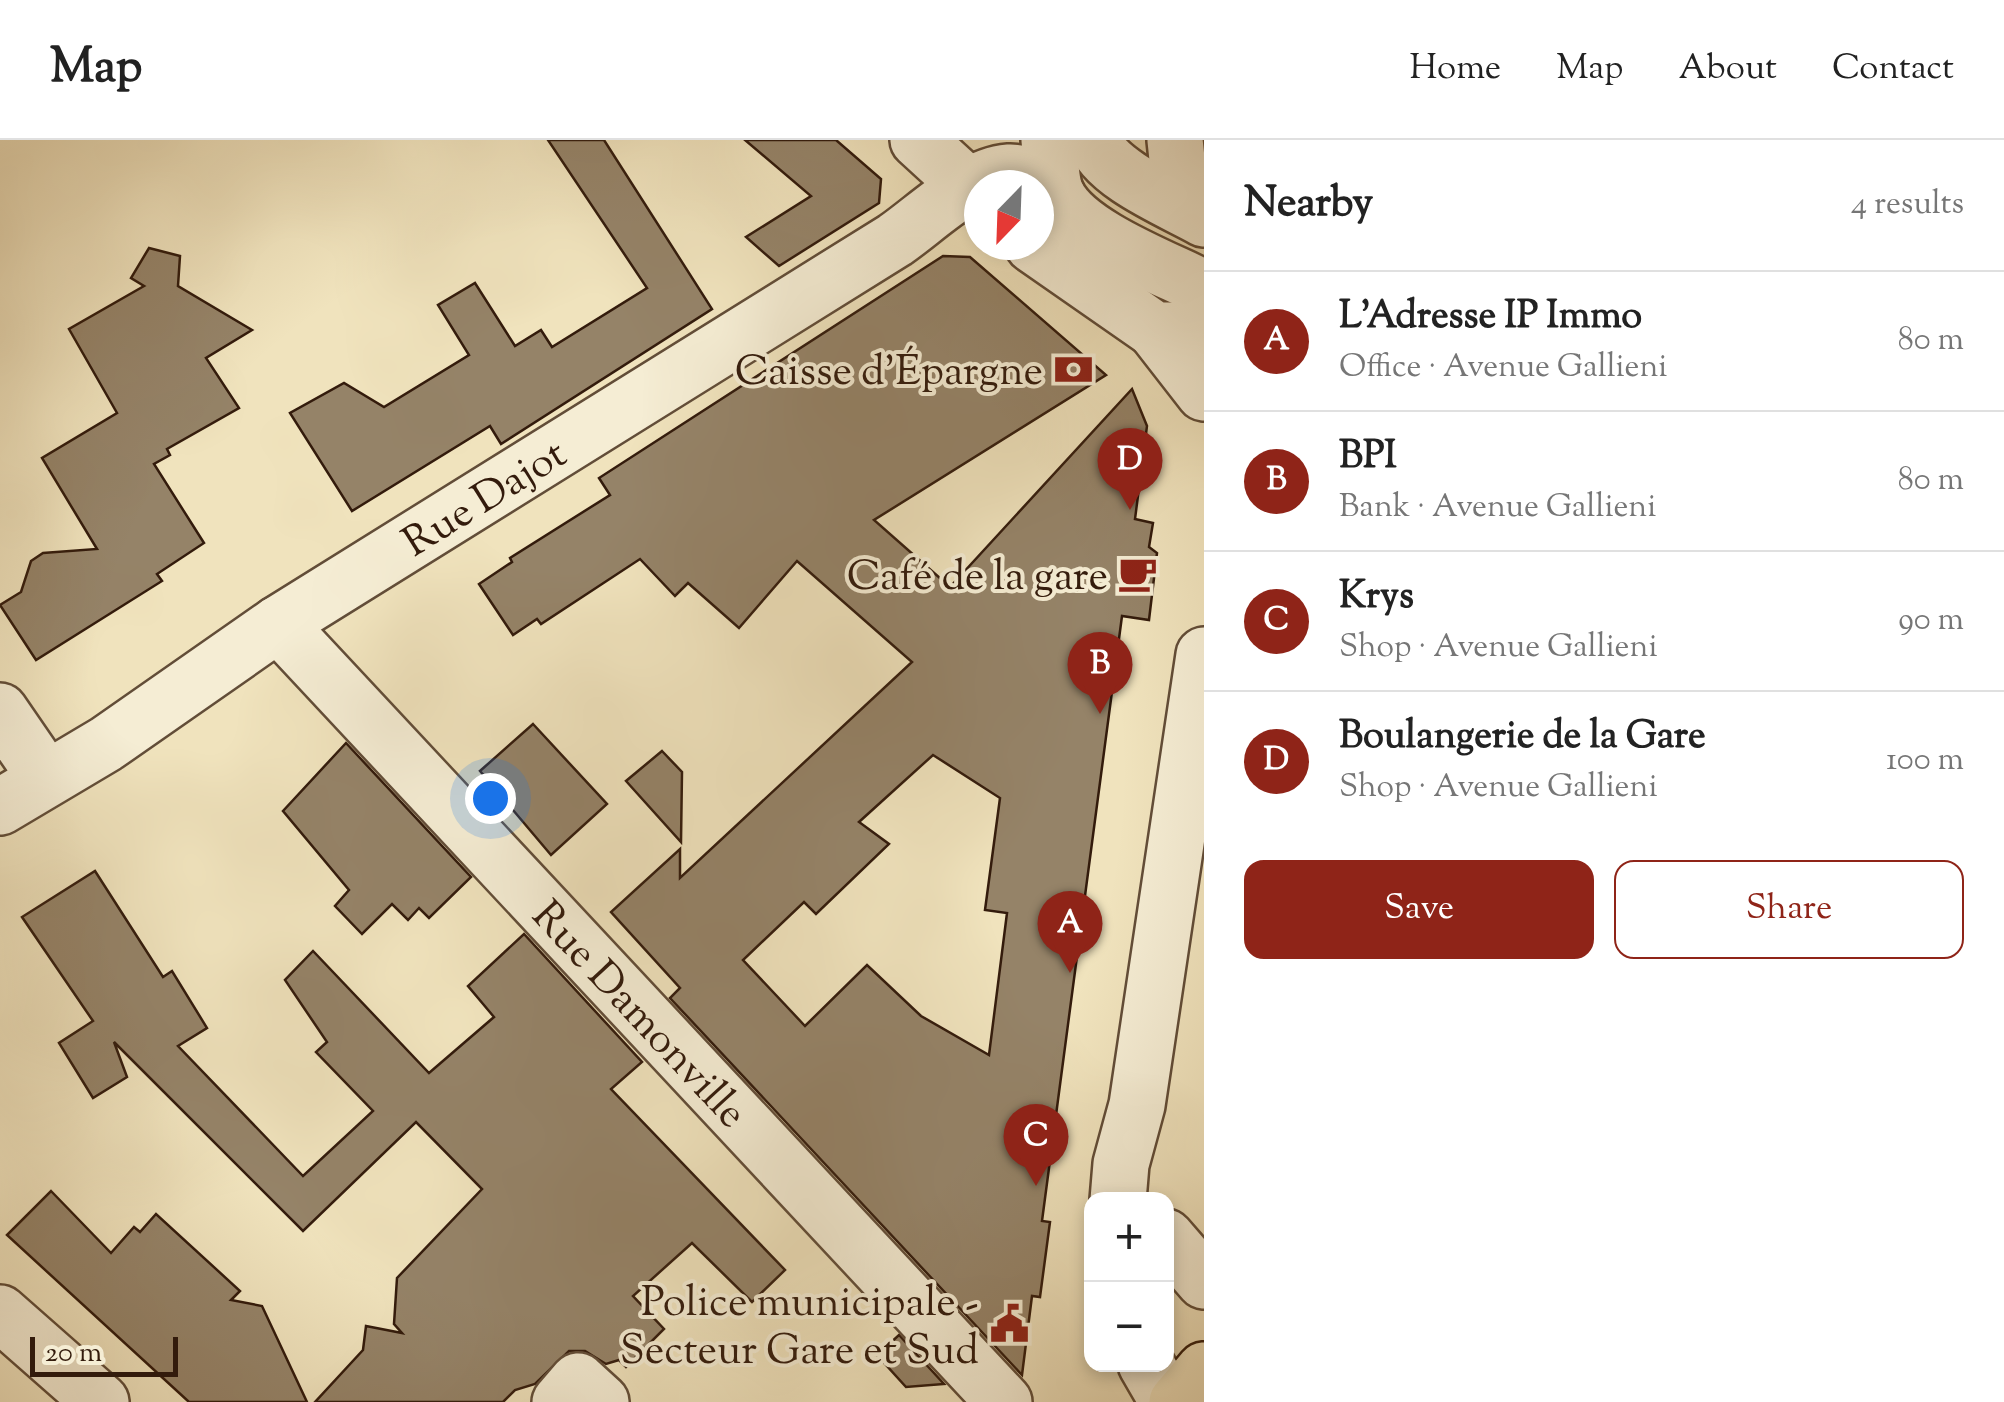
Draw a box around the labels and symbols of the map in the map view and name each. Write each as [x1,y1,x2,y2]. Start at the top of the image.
north arrow [964,170,1054,260]
place label: Caisse d'Épargne [735,344,1043,404]
bank icon: Caisse d'Épargne [1052,348,1094,390]
street label: Rue Dajot [393,427,579,574]
pin: D [1098,428,1162,510]
place label: Café de la gare [847,549,1108,609]
cafe icon: Café de la gare [1117,553,1159,595]
pin: B [1068,632,1132,714]
your location [465,773,516,824]
street label: Rue Damonville [516,889,759,1143]
pin: A [1038,890,1102,973]
pin: C [1004,1104,1068,1186]
place label: Police municipale - Secteur Gare et Sud [620,1275,979,1383]
public building icon: Police municipale - Secteur Gare et Sud [988,1303,1030,1345]
scale bar [30,1332,178,1376]

